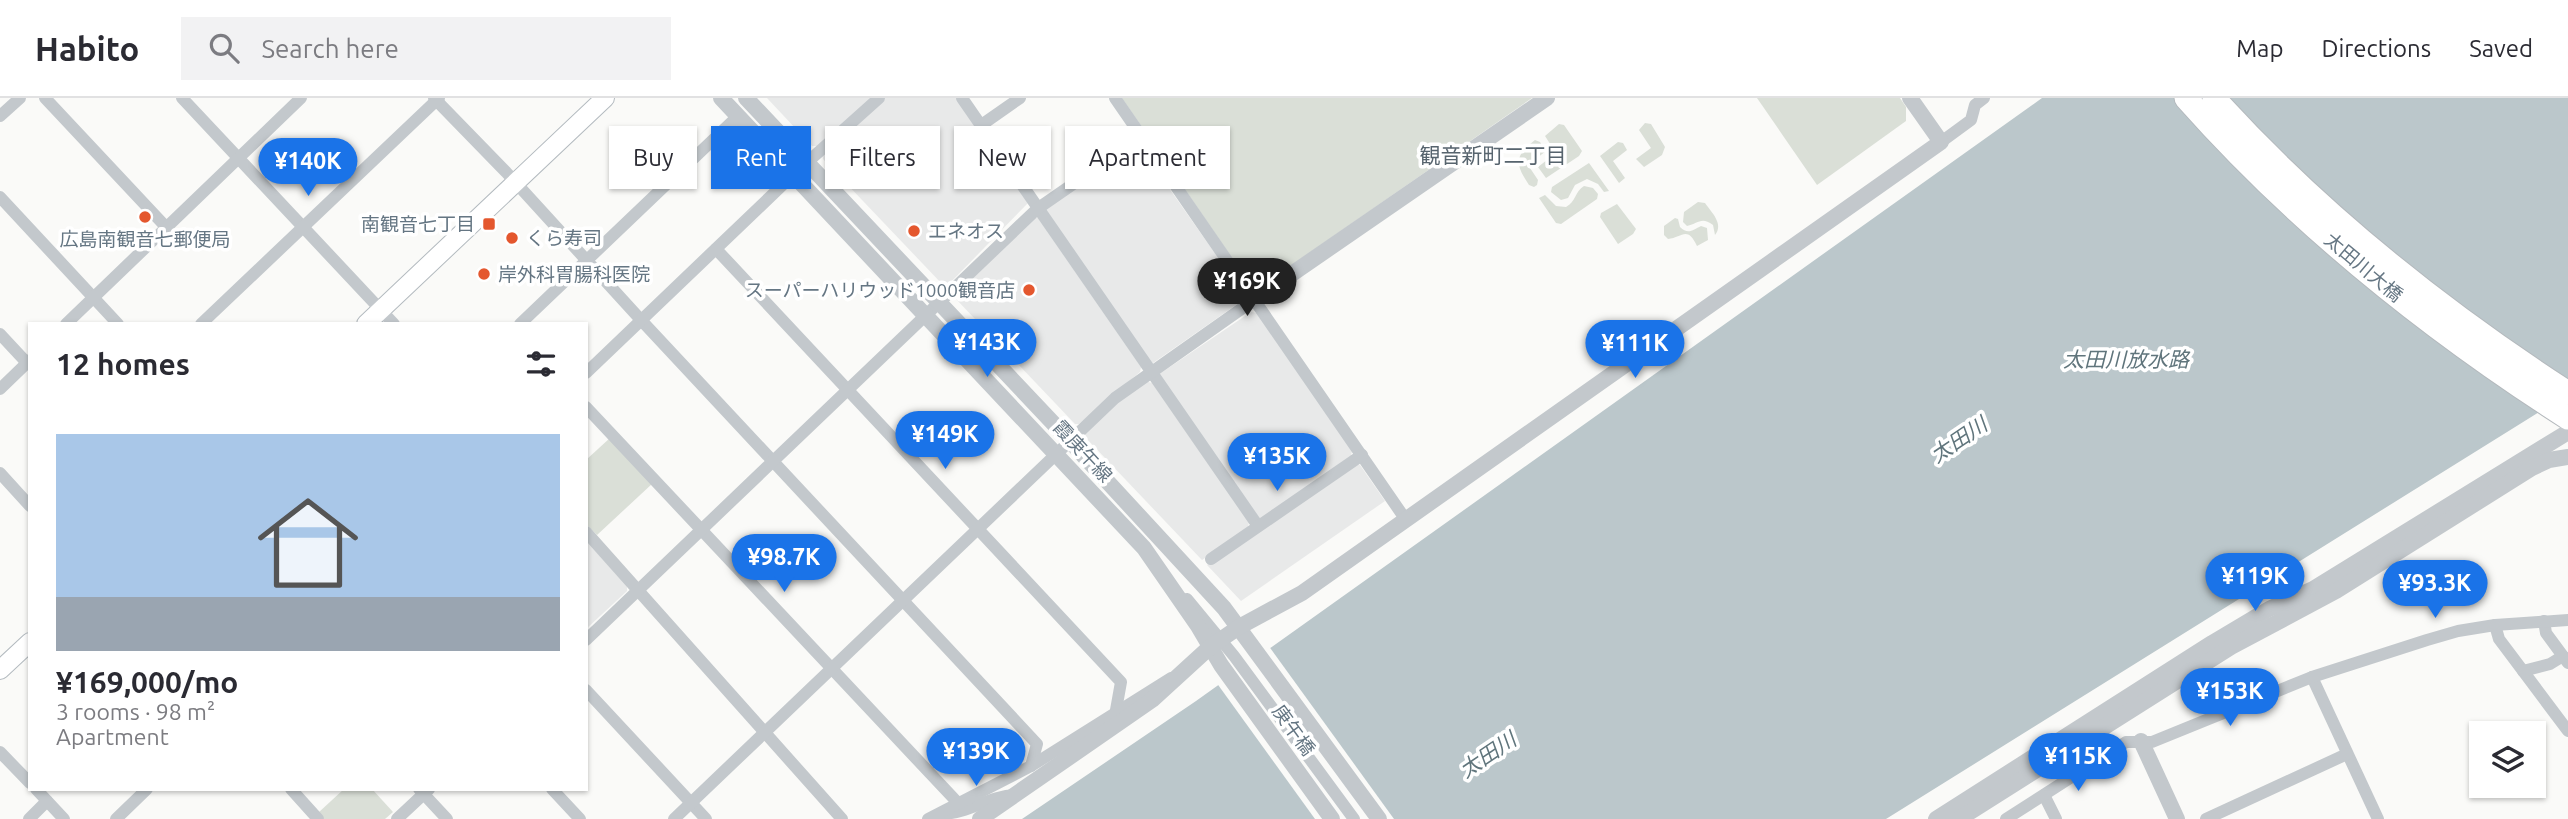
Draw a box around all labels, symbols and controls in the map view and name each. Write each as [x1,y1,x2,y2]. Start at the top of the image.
search box [181,17,671,80]
icon: search [205,29,243,67]
text: Habito [35,30,139,67]
text: Search here [261,34,399,63]
text: Map [2236,35,2283,62]
text: Directions [2321,35,2431,62]
text: Saved [2469,35,2533,62]
chip: Buy [609,126,697,189]
chip: Rent [711,126,811,189]
chip: Filters [825,126,940,189]
chip: New [954,126,1051,189]
chip: Apartment [1065,126,1230,189]
pin: ¥140K [259,139,357,198]
district label: 観音新町二丁目 [1420,143,1567,167]
text: ¥140K [274,148,342,173]
marker: 広島南観音七郵便局 [137,209,153,225]
place label: 南観音七丁目 [361,213,475,235]
marker: 南観音七丁目 [481,216,497,232]
place label: エネオス [928,220,1004,242]
marker: エネオス [906,223,922,239]
place label: くら寿司 [526,227,602,249]
place label: 広島南観音七郵便局 [59,228,231,250]
street label: 太田川大橋 [2321,228,2407,306]
marker: くら寿司 [504,230,520,246]
pin: ¥169K [1198,258,1296,318]
place label: 岸外科胃腸科医院 [498,263,650,285]
marker: 岸外科胃腸科医院 [476,266,492,282]
text: ¥169K [1213,268,1281,293]
place label: スーパーハリウッド1000観音店 [745,279,1015,301]
marker: スーパーハリウッド1000観音店 [1021,282,1037,298]
pin: ¥143K [938,320,1036,379]
pin: ¥111K [1586,320,1684,380]
text: ¥143K [953,329,1021,354]
text: ¥111K [1601,330,1669,355]
icon: filters [522,345,560,383]
text: 12 homes [56,347,190,381]
water label: 太田川放水路 [2063,347,2191,371]
water label: 太田川 [1926,410,1993,467]
pin: ¥149K [896,412,994,471]
street label: 霞庚午線 [1049,416,1117,486]
text: ¥149K [911,421,979,446]
pin: ¥135K [1228,434,1326,493]
text: ¥135K [1243,443,1311,468]
icon: home [245,480,371,606]
pin: ¥98.7K [727,534,841,594]
text: ¥98.7K [748,544,820,569]
pin: ¥119K [2206,554,2304,613]
pin: ¥93.3K [2378,560,2492,620]
text: ¥119K [2221,563,2289,588]
text: ¥93.3K [2399,570,2471,595]
text: ¥169,000/mo [56,665,238,699]
pin: ¥153K [2181,668,2279,728]
text: ¥153K [2196,678,2264,703]
text: 3 rooms · 98 m² [56,699,215,724]
street label: 庚午橋 [1268,700,1320,760]
map controls [2469,721,2546,798]
button: layers [2469,721,2546,798]
text: Apartment [56,724,169,749]
water label: 太田川 [1455,725,1522,782]
pin: ¥139K [927,728,1025,788]
pin: ¥115K [2029,734,2127,793]
text: ¥139K [942,738,1010,763]
text: ¥115K [2044,743,2112,768]

